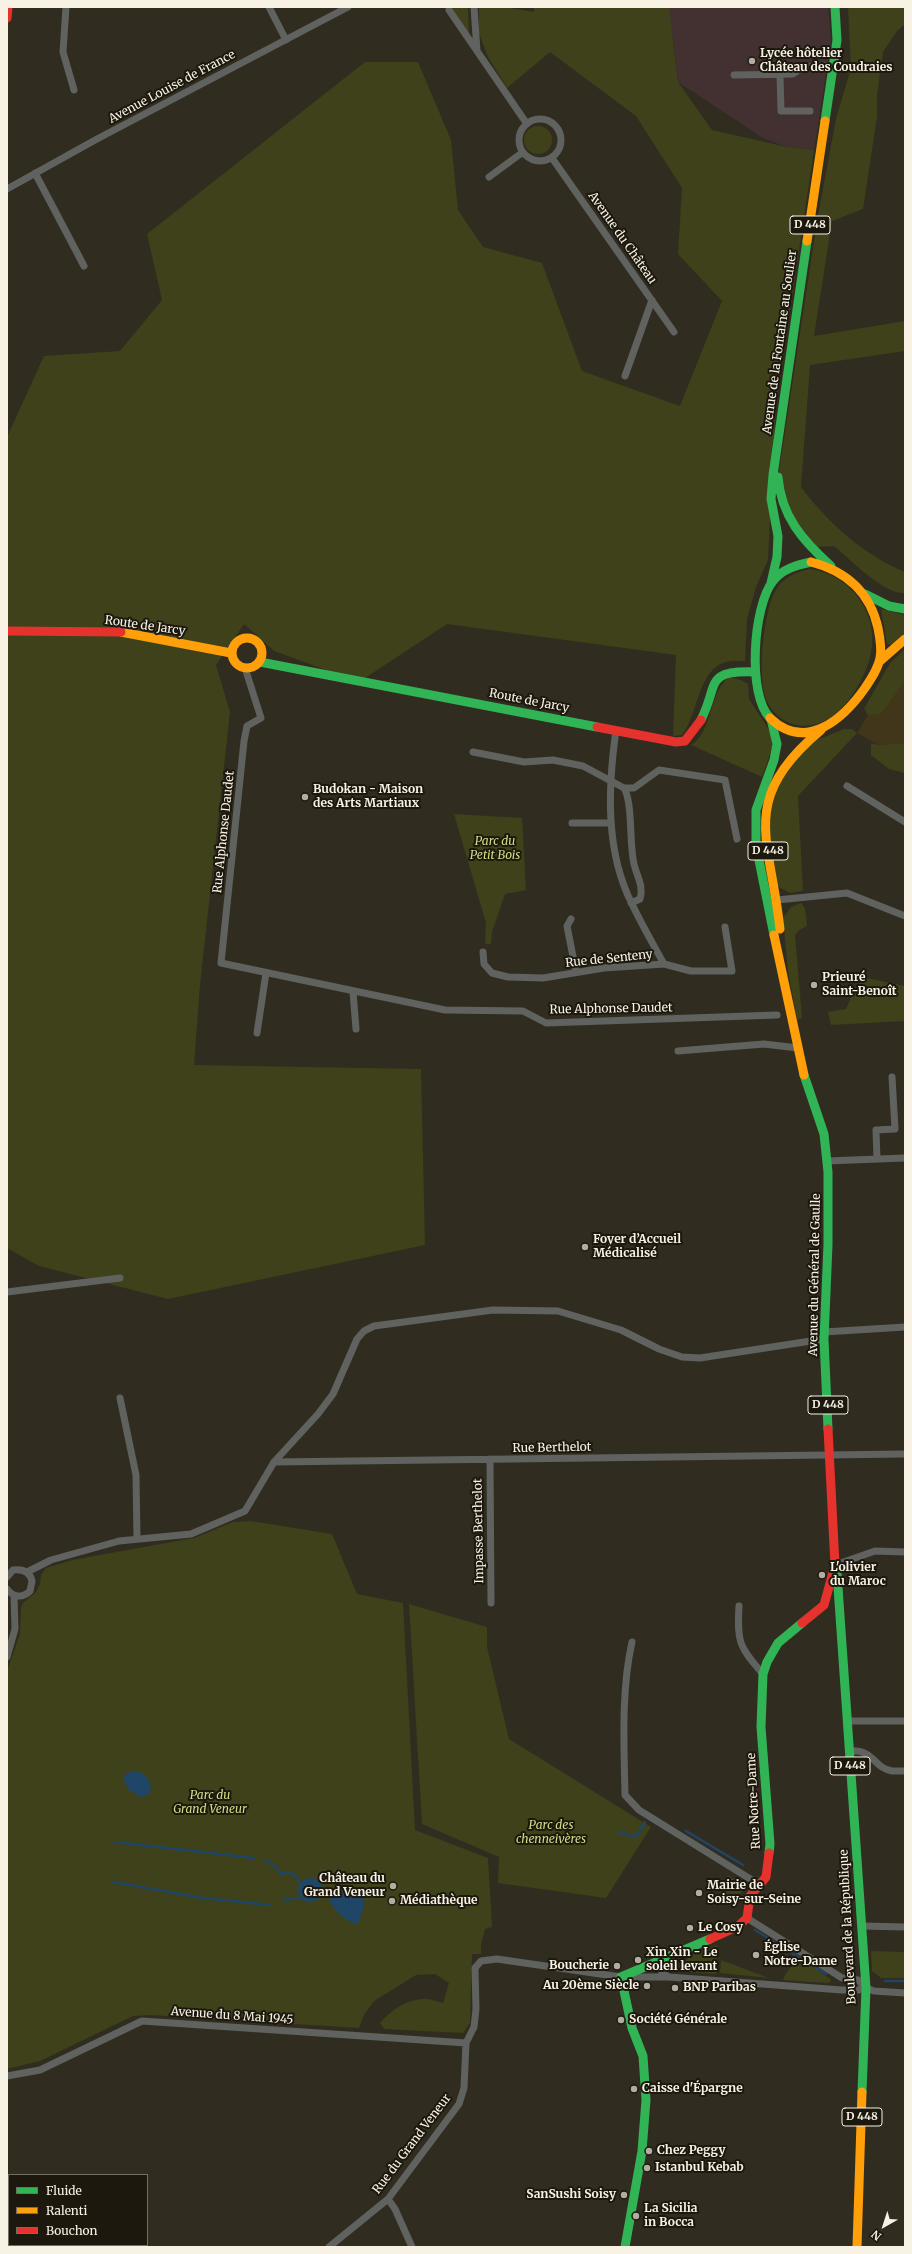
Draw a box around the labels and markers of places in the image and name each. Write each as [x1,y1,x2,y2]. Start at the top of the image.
place label: Lycée hôtelier Château des Coudraies [760,47,892,75]
marker: Lycée hôtelier Château des Coudraies [747,56,757,66]
place label: Budokan - Maison des Arts Martiaux [313,783,423,811]
marker: Budokan - Maison des Arts Martiaux [300,792,310,802]
place label: Prieuré Saint-Benoît [822,971,897,999]
marker: Prieuré Saint-Benoît [809,980,819,990]
place label: Foyer d’Accueil Médicalisé [593,1233,681,1261]
marker: Foyer d’Accueil Médicalisé [580,1242,590,1252]
place label: L'olivier du Maroc [830,1561,886,1589]
marker: L'olivier du Maroc [817,1570,827,1580]
place label: Château du Grand Veneur [304,1872,385,1900]
place label: Mairie de Soisy-sur-Seine [707,1879,801,1907]
marker: Château du Grand Veneur [388,1881,398,1891]
marker: Mairie de Soisy-sur-Seine [694,1888,704,1898]
place label: Médiathèque [400,1894,478,1908]
marker: Médiathèque [387,1896,397,1906]
place label: Le Cosy [698,1921,743,1935]
marker: Le Cosy [685,1923,695,1933]
place label: Église Notre-Dame [764,1941,837,1969]
place label: Xin Xin - Le soleil levant [646,1946,717,1974]
marker: Église Notre-Dame [751,1950,761,1960]
marker: Xin Xin - Le soleil levant [633,1955,643,1965]
place label: Boucherie [549,1959,609,1973]
marker: Boucherie [612,1961,622,1971]
place label: Au 20ème Siècle [543,1979,639,1993]
marker: Au 20ème Siècle [642,1981,652,1991]
place label: BNP Paribas [683,1981,756,1995]
marker: BNP Paribas [670,1983,680,1993]
place label: Société Générale [629,2013,727,2027]
marker: Société Générale [616,2015,626,2025]
place label: Caisse d'Épargne [642,2082,743,2096]
marker: Caisse d'Épargne [629,2084,639,2094]
place label: Chez Peggy [657,2144,725,2158]
marker: Chez Peggy [644,2146,654,2156]
place label: Istanbul Kebab [655,2161,744,2175]
marker: Istanbul Kebab [642,2163,652,2173]
place label: SanSushi Soisy [526,2188,616,2202]
marker: SanSushi Soisy [619,2190,629,2200]
place label: La Sicilia in Bocca [644,2202,698,2230]
marker: La Sicilia in Bocca [631,2211,641,2221]

